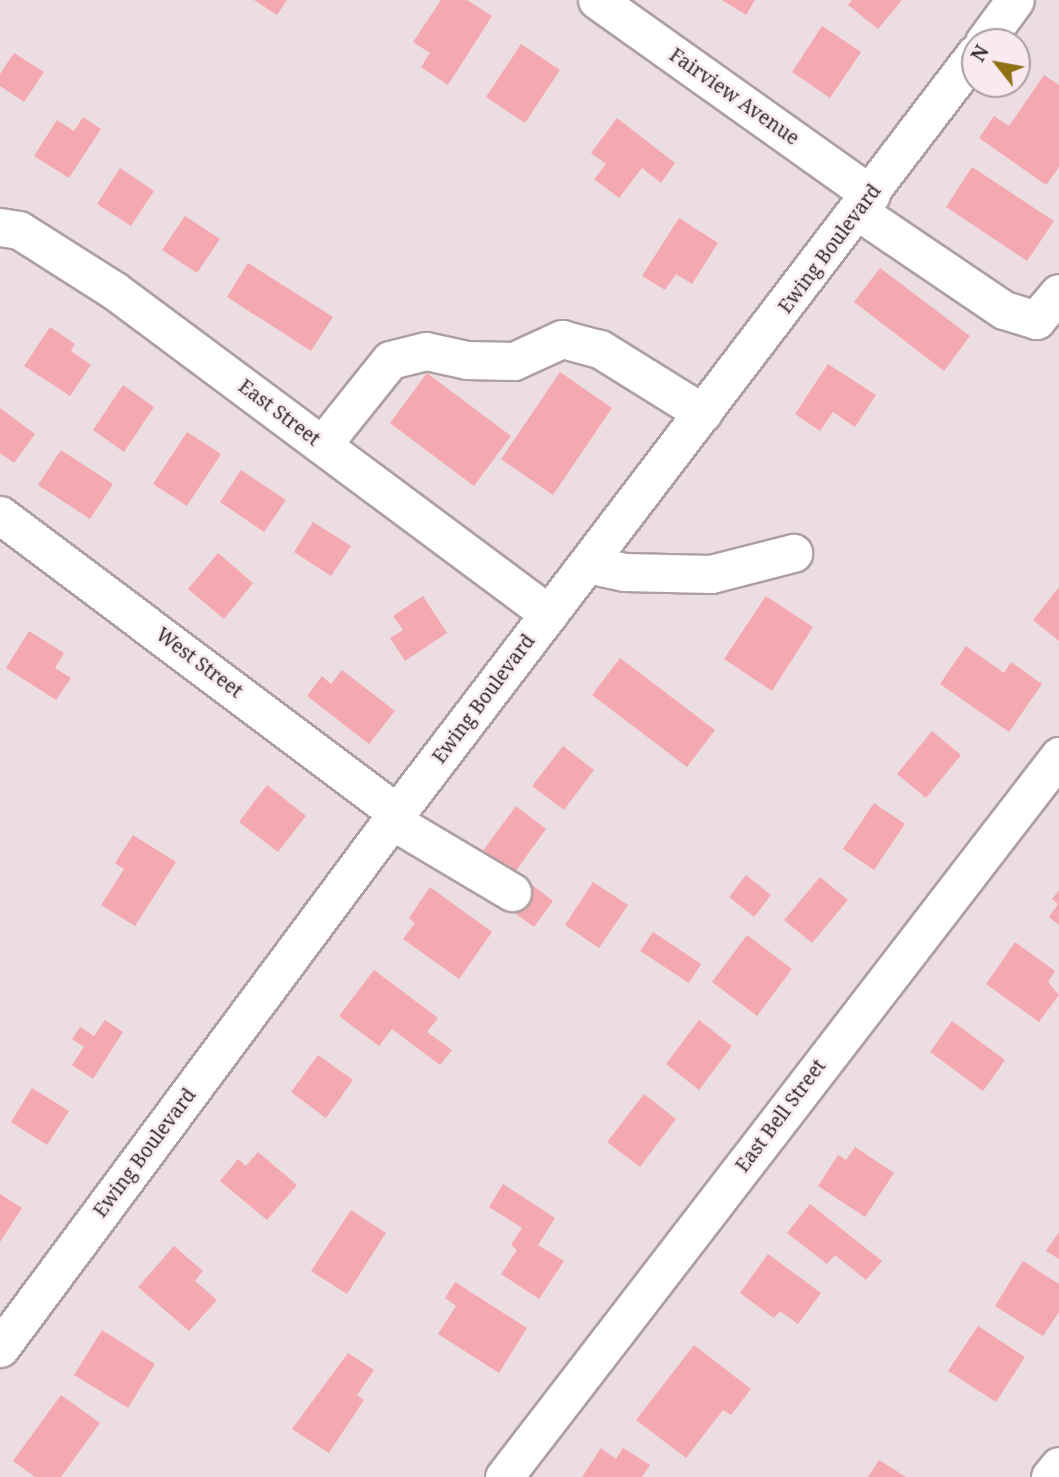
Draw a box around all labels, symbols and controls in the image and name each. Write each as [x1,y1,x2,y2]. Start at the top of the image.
north arrow [961,28,1031,98]
text: N [965,40,995,66]
street label: Fairview Avenue [665,44,803,150]
street label: Ewing Boulevard [774,180,886,318]
street label: East Street [234,375,324,451]
street label: West Street [151,623,247,703]
street label: Ewing Boulevard [428,630,540,768]
street label: East Bell Street [731,1055,831,1177]
street label: Ewing Boulevard [89,1084,201,1222]

